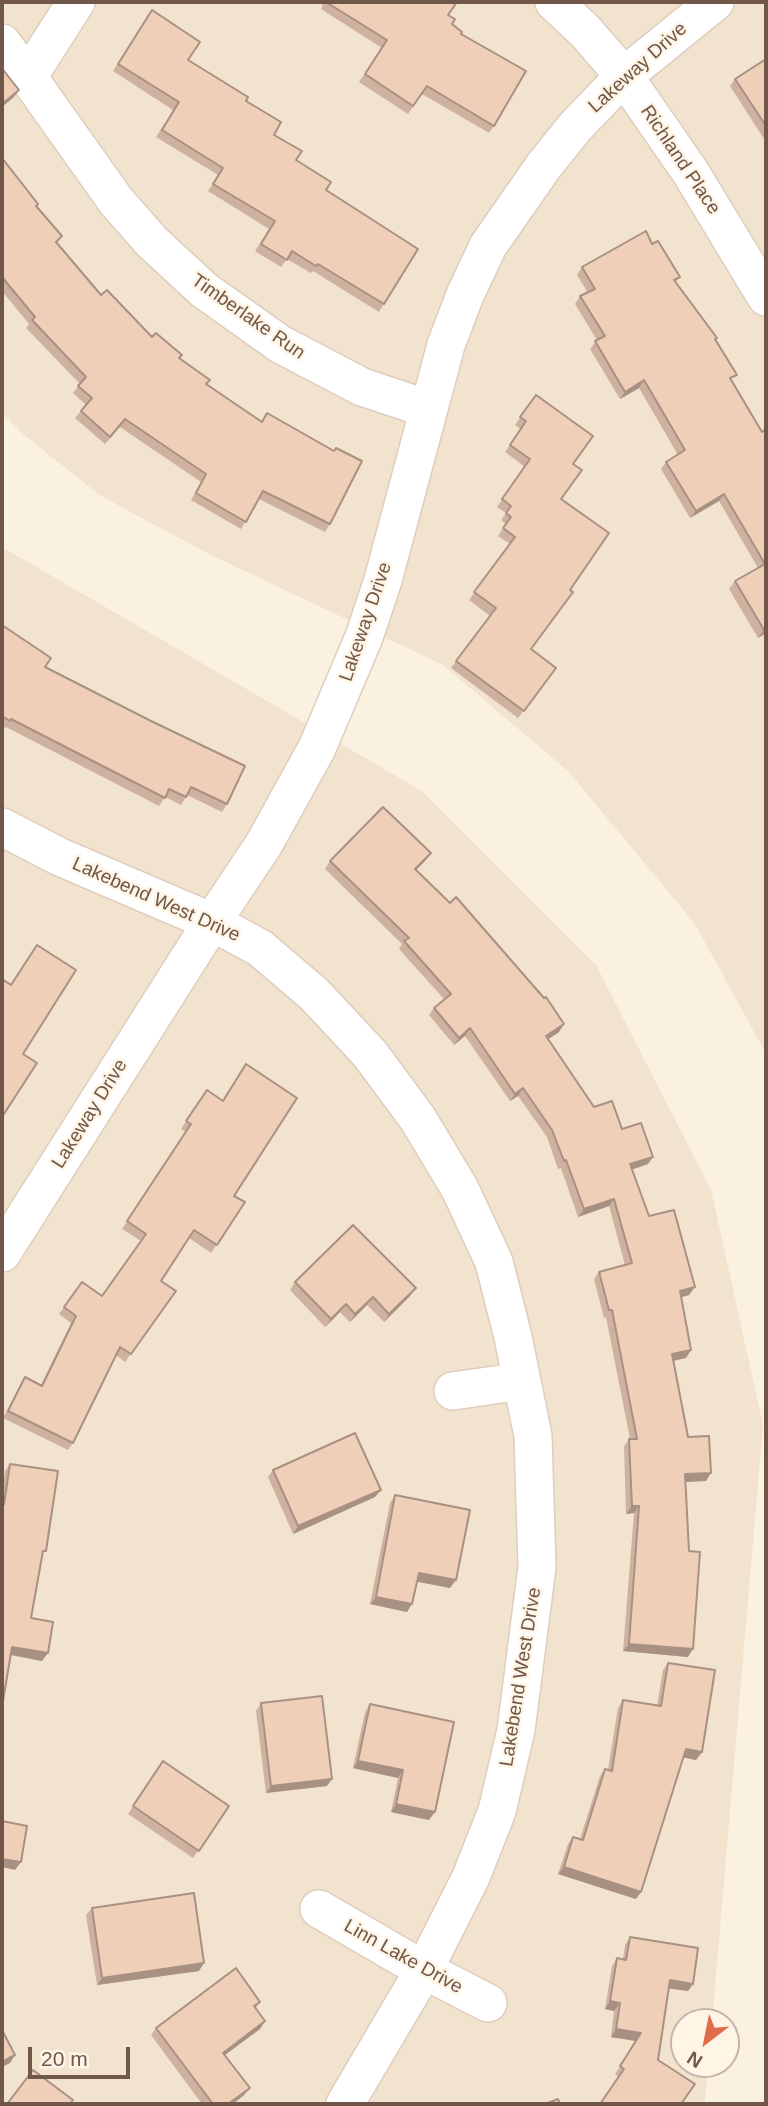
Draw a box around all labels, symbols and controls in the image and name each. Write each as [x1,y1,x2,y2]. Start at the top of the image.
street label: Lakeway Drive [584,18,692,118]
street label: Richland Place [635,101,725,219]
street label: Timberlake Run [187,269,309,365]
street label: Lakeway Drive [335,559,397,685]
street label: Lakebend West Drive [69,853,243,947]
street label: Lakeway Drive [47,1055,133,1173]
street label: Lakebend West Drive [496,1586,546,1768]
street label: Linn Lake Drive [340,1915,466,1999]
north arrow [670,2008,740,2078]
scale bar [32,2032,133,2076]
text: 20 m [41,2047,88,2070]
text: N [683,2047,706,2072]

